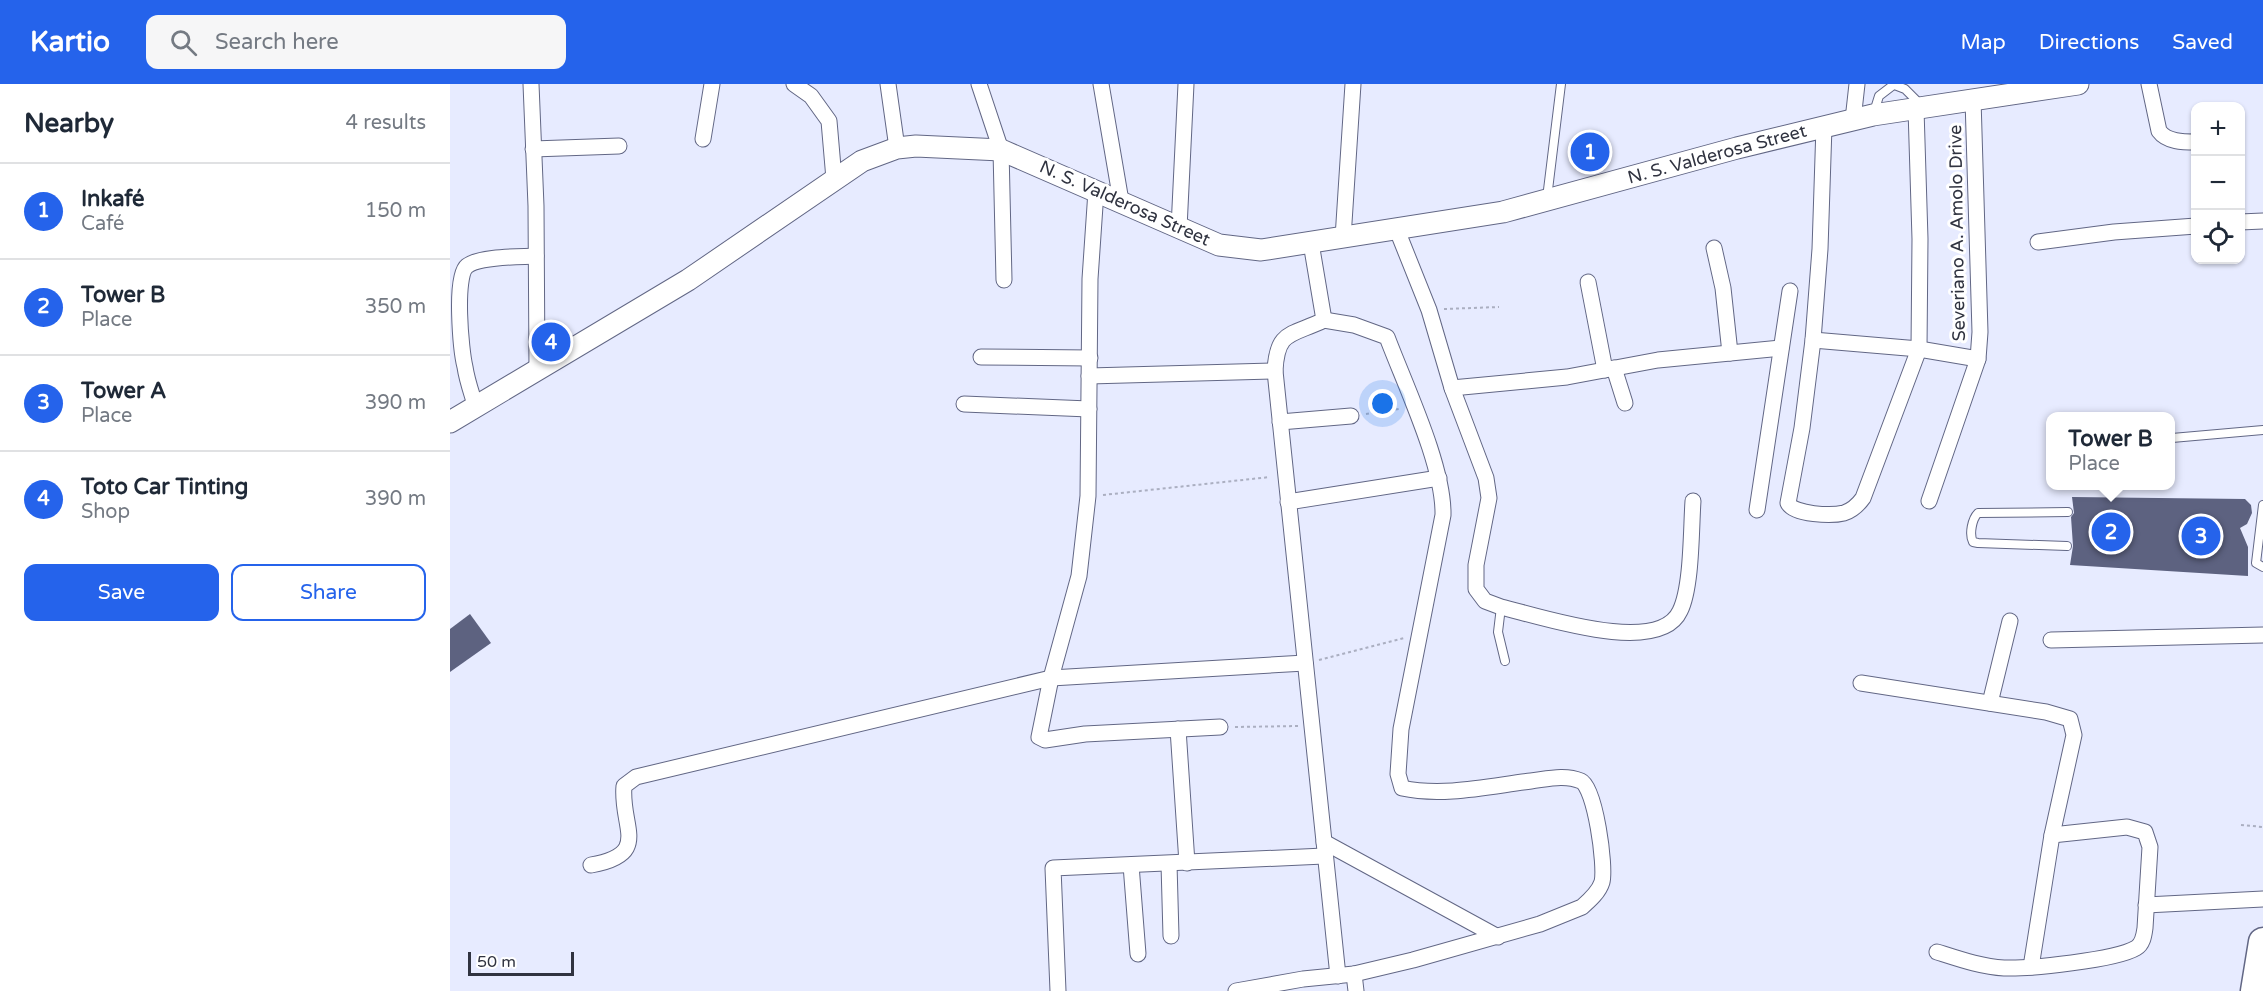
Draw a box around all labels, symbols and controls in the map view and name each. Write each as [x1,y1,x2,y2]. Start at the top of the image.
search box [146,15,566,69]
text: Kartio [30,25,110,59]
icon: search [167,26,200,59]
text: Search here [215,29,339,55]
text: Map [1960,30,2006,55]
text: Directions [2039,30,2139,55]
text: Saved [2172,30,2233,55]
map controls [2191,102,2245,264]
button: + [2191,102,2245,156]
text: Nearby [24,108,114,139]
text: 4 results [346,111,426,135]
street label: N. S. Valderosa Street [1625,119,1809,188]
street label: Severiano A. Amolo Drive [1944,124,1970,342]
pin: 1 [1570,130,1610,174]
street label: N. S. Valderosa Street [1036,155,1214,251]
button: − [2191,156,2245,210]
text: Inkafé [81,186,145,212]
text: 1 [37,199,50,223]
text: 150 m [365,199,426,223]
button: locate [2191,210,2245,264]
text: Café [81,212,124,236]
text: Tower B [81,282,165,308]
text: 2 [37,295,50,319]
text: 350 m [365,295,426,319]
text: Place [81,308,132,332]
pin: 4 [532,320,570,364]
text: Tower A [81,378,167,404]
your location [1368,389,1397,418]
text: 3 [37,391,50,415]
text: 390 m [365,391,426,415]
text: Place [81,404,132,428]
popup [2046,412,2175,490]
text: Tower B [2068,426,2153,452]
text: Place [2068,452,2120,476]
text: Toto Car Tinting [81,474,248,500]
text: 4 [37,487,50,511]
text: 390 m [365,487,426,511]
text: Shop [81,500,130,524]
pin: 2 [2092,510,2130,554]
pin: 3 [2182,514,2220,558]
button: Save [24,564,219,621]
button: Share [231,564,426,621]
scale bar [468,949,574,976]
text: 50 m [477,952,516,972]

